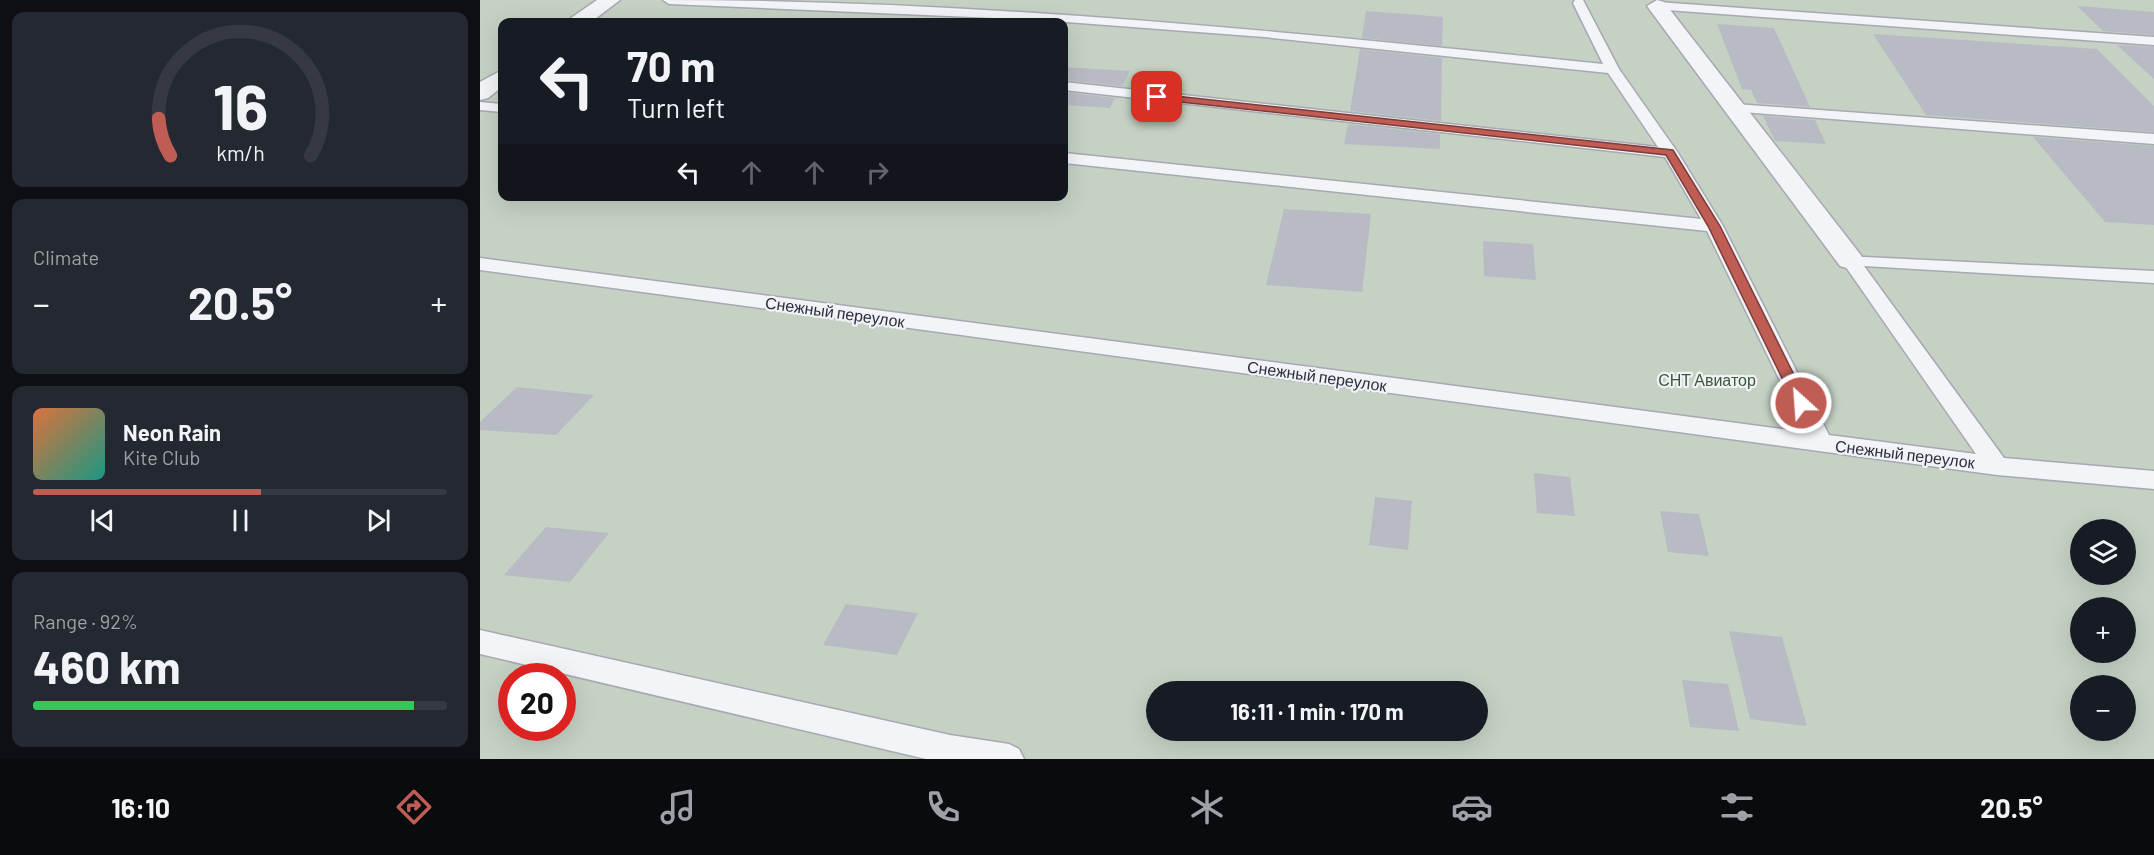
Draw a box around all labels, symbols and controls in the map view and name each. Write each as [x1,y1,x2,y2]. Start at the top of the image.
text: 70 m [627,40,715,90]
icon: left [528,42,606,120]
text: 16 [212,69,268,143]
pin [1131,71,1182,122]
icon: arrive [1140,80,1173,113]
text: Turn left [627,91,725,123]
text: km/h [216,141,264,166]
icon: left [672,156,705,189]
icon: ahead [735,156,768,189]
icon: ahead [798,156,831,189]
icon: right [861,156,894,189]
text: Climate [33,245,99,269]
text: 20.5° [188,275,292,329]
text: − [33,283,50,323]
text: + [431,283,447,323]
street label: Снежный переулок [764,292,907,331]
street label: Снежный переулок [1246,356,1389,395]
park label: СНТ Авиатор [1658,370,1756,389]
position arrow [1769,371,1833,435]
text: Neon Rain [123,419,221,445]
street label: Снежный переулок [1834,436,1977,472]
text: Kite Club [123,445,200,469]
icon: previous [86,504,119,537]
icon: pause [224,504,257,537]
icon: next [362,504,395,537]
map controls [2070,519,2136,741]
button: layers [2070,519,2136,585]
button: + [2070,597,2136,663]
text: Range · 92% [33,609,138,633]
text: 460 km [33,639,181,693]
speed limit sign: 20 [498,663,576,741]
button: − [2070,675,2136,741]
text: 16:11 · 1 min · 170 m [1230,698,1404,724]
icon: directions [393,786,435,828]
icon: music [657,786,699,828]
icon: phone [922,786,964,828]
icon: climate [1186,786,1228,828]
icon: car [1451,786,1493,828]
icon: filters [1716,786,1758,828]
text: 16:10 [111,791,170,823]
text: 20.5° [1980,791,2043,823]

